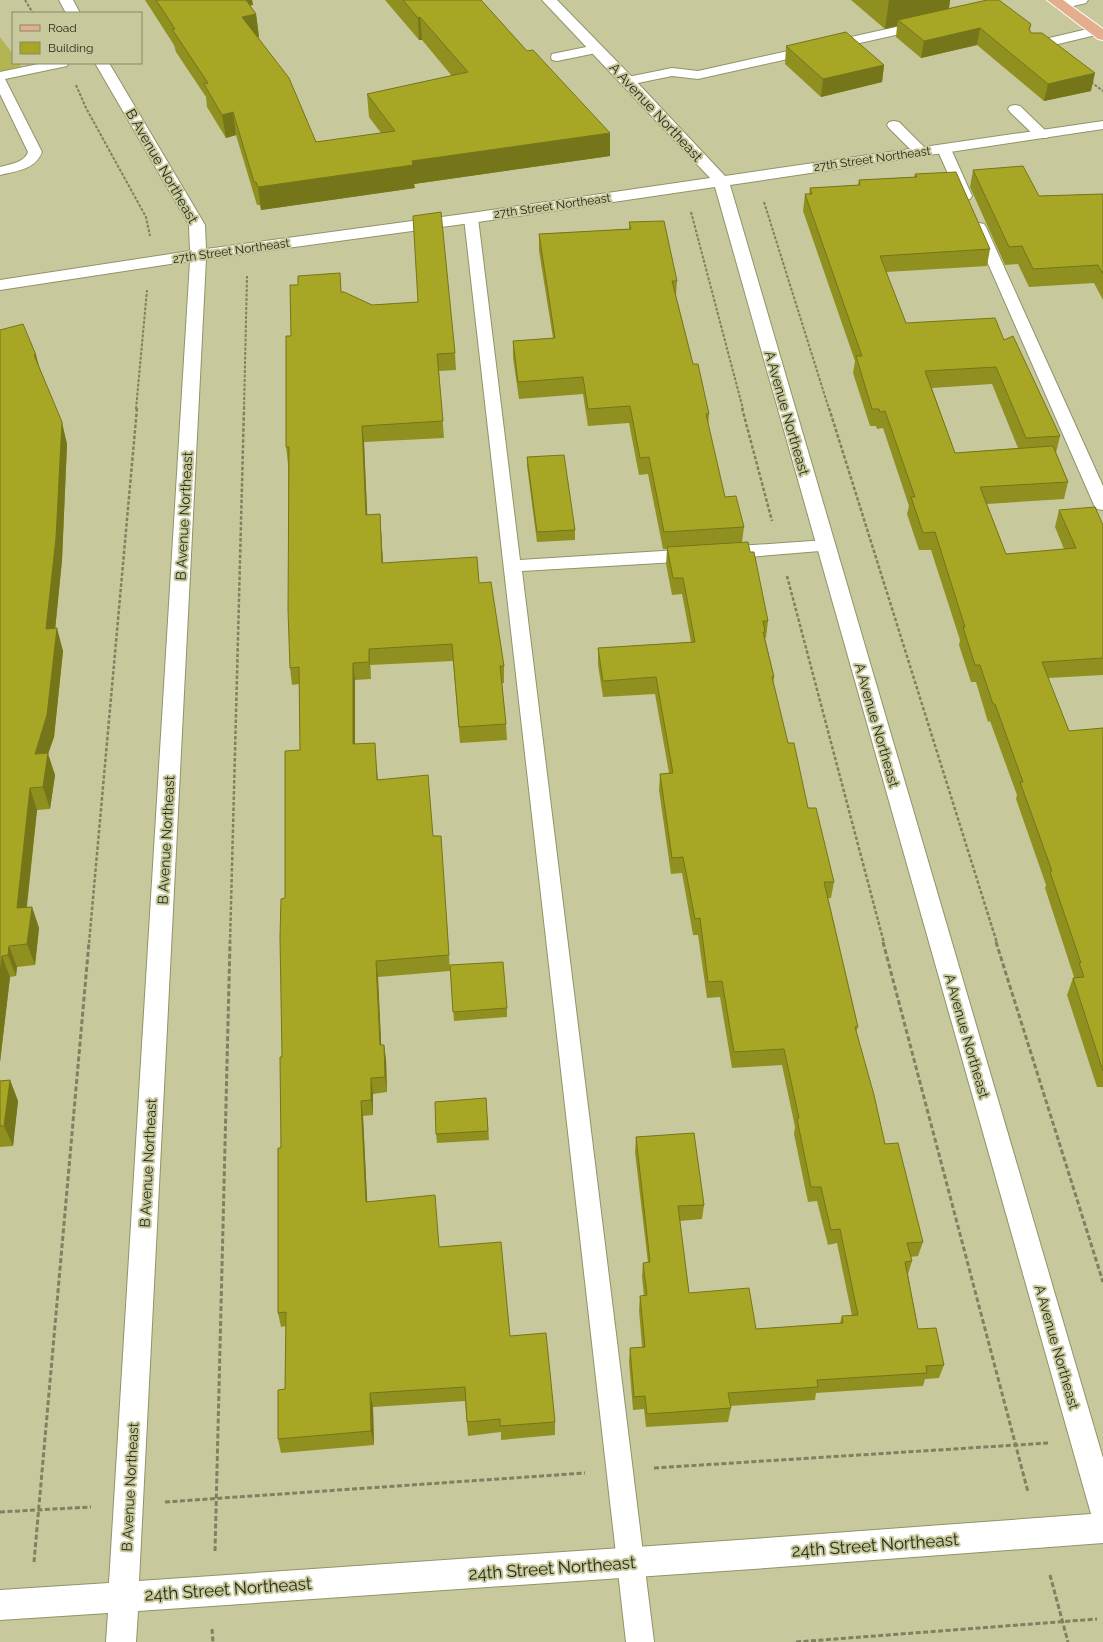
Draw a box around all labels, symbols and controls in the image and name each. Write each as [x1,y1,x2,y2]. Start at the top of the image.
legend [12,12,142,64]
text: Road [48,21,77,35]
text: Building [48,41,94,55]
street label: A Avenue Northeast [606,59,706,165]
street label: B Avenue Northeast [123,106,201,226]
street label: 27th Street Northeast [813,144,931,174]
street label: 27th Street Northeast [493,191,611,221]
street label: 27th Street Northeast [172,236,290,266]
street label: A Avenue Northeast [762,349,813,477]
street label: B Avenue Northeast [173,451,195,581]
street label: A Avenue Northeast [852,661,903,789]
street label: B Avenue Northeast [155,775,177,905]
street label: A Avenue Northeast [942,972,993,1100]
street label: B Avenue Northeast [137,1098,159,1228]
street label: A Avenue Northeast [1032,1283,1083,1411]
street label: B Avenue Northeast [119,1422,141,1552]
street label: 24th Street Northeast [791,1529,959,1561]
street label: 24th Street Northeast [468,1552,636,1584]
street label: 24th Street Northeast [144,1573,312,1605]

